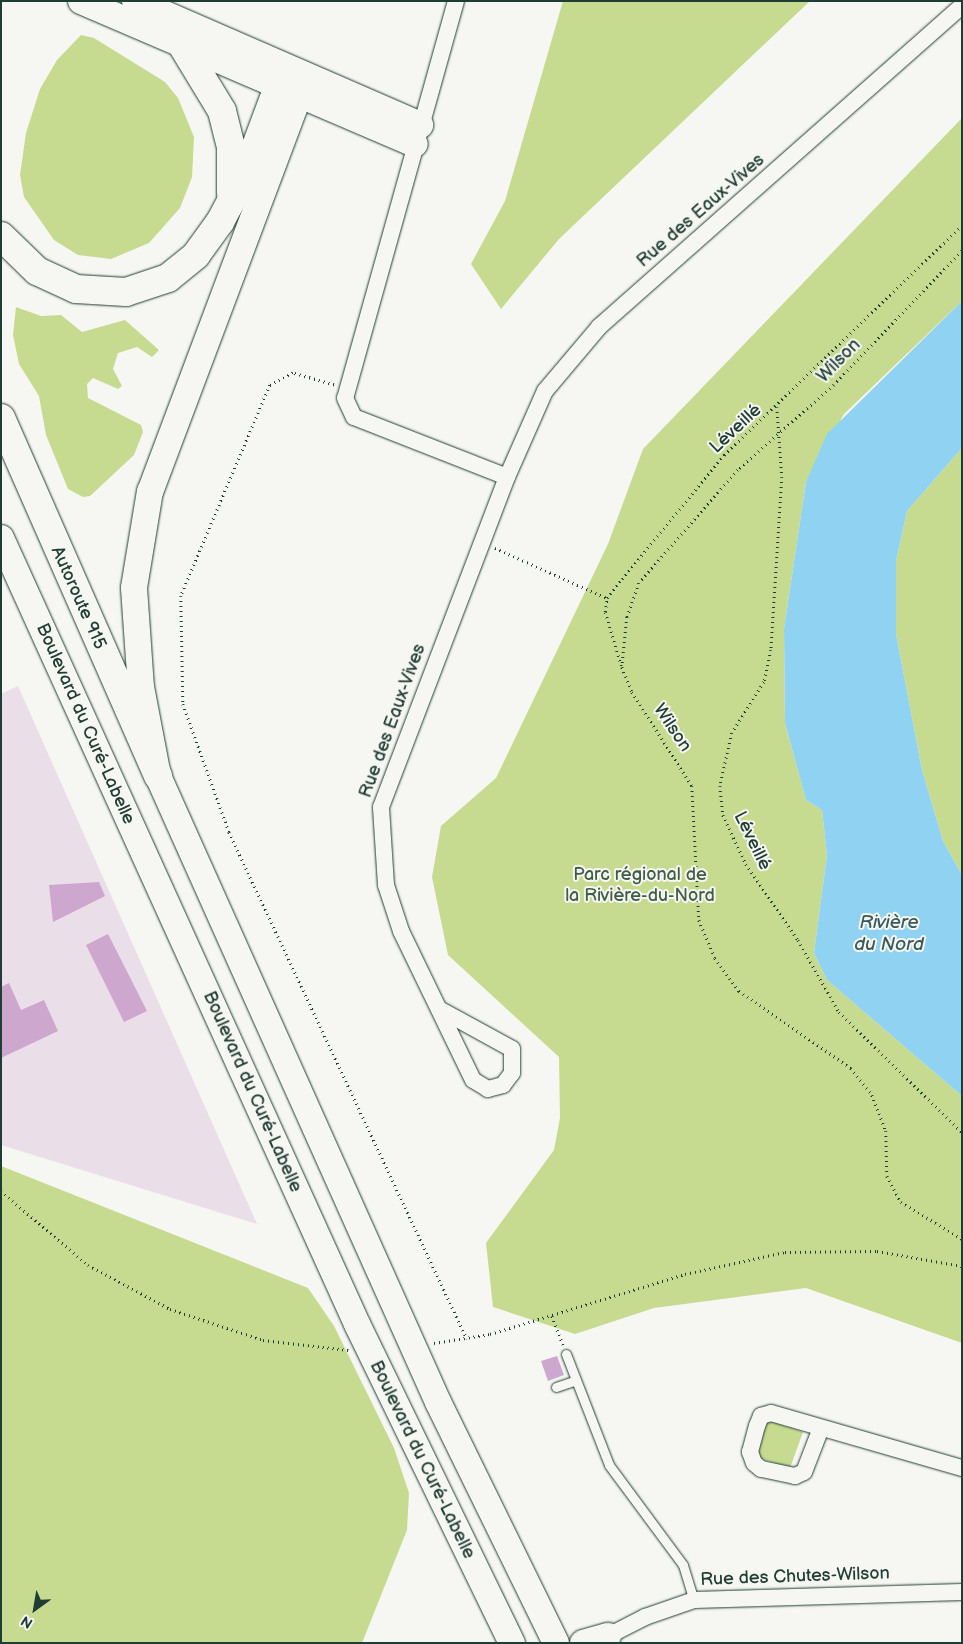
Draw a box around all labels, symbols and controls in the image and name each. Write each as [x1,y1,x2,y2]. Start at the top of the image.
street label: Rue des Eaux-Vives [633,150,769,272]
street label: Wilson [813,335,865,387]
street label: Léveillé [706,400,766,458]
street label: Autoroute 915 [46,543,110,653]
street label: Boulevard du Curé-Labelle [31,620,139,828]
street label: Rue des Eaux-Vives [355,641,431,801]
street label: Wilson [648,700,696,756]
street label: Léveillé [729,808,775,874]
park label: Parc régional de la Rivière-du-Nord [565,865,715,908]
water label: Rivière du Nord [854,912,924,956]
street label: Boulevard du Curé-Labelle [198,988,306,1196]
street label: Boulevard du Curé-Labelle [365,1357,479,1563]
street label: Rue des Chutes-Wilson [700,1563,890,1591]
north arrow [10,1584,60,1634]
text: N [18,1612,36,1632]

